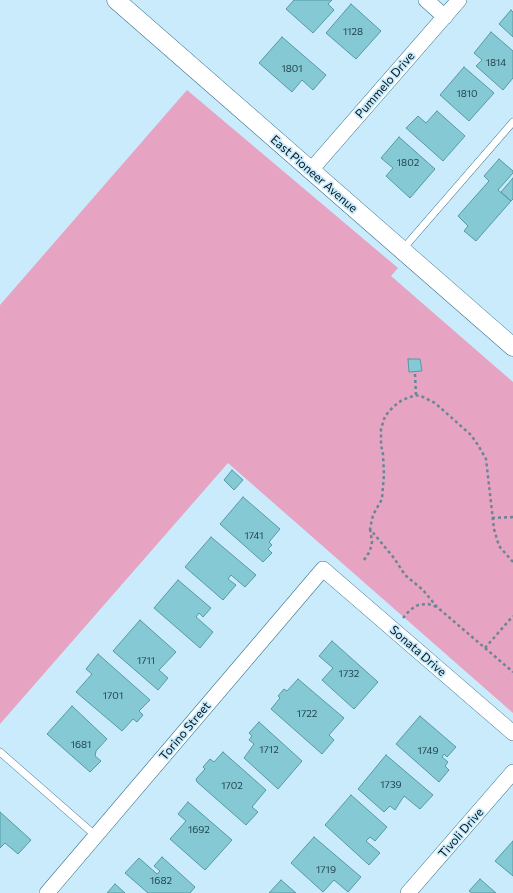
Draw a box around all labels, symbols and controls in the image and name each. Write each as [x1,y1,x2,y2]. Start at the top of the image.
house number: 1128 [343,26,363,38]
street label: Pummelo Drive [352,49,418,121]
house number: 1814 [486,57,506,69]
house number: 1801 [281,63,303,75]
house number: 1810 [456,88,478,100]
street label: East Pioneer Avenue [268,132,360,216]
house number: 1802 [397,157,419,169]
house number: 1741 [245,530,263,542]
street label: Sonata Drive [387,623,449,679]
house number: 1711 [137,655,155,667]
house number: 1732 [339,668,359,680]
house number: 1701 [103,690,123,702]
street label: Torino Street [156,699,214,763]
house number: 1722 [297,708,317,720]
house number: 1681 [71,739,91,751]
house number: 1712 [259,744,279,756]
house number: 1749 [417,745,439,757]
house number: 1739 [380,779,402,791]
house number: 1702 [221,780,243,792]
street label: Tivoli Drive [435,805,487,861]
house number: 1692 [188,824,210,836]
house number: 1719 [316,864,336,876]
house number: 1682 [150,875,172,887]

